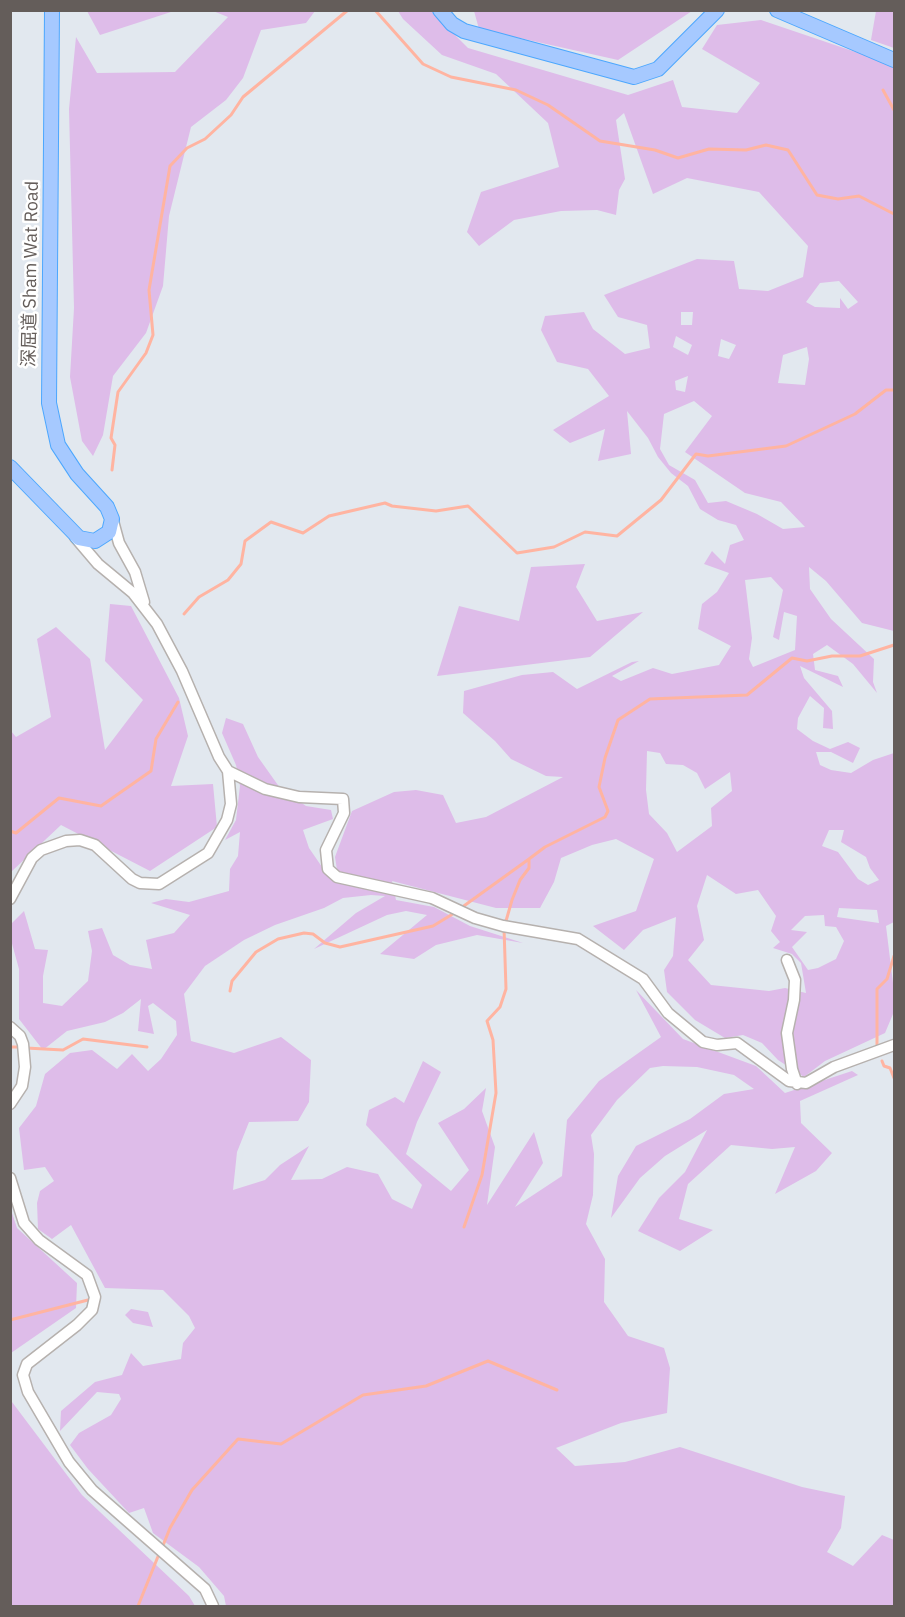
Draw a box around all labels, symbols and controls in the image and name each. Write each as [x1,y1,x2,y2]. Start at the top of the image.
street label: 深屈道 Sham Wat Road [19,181,43,367]

